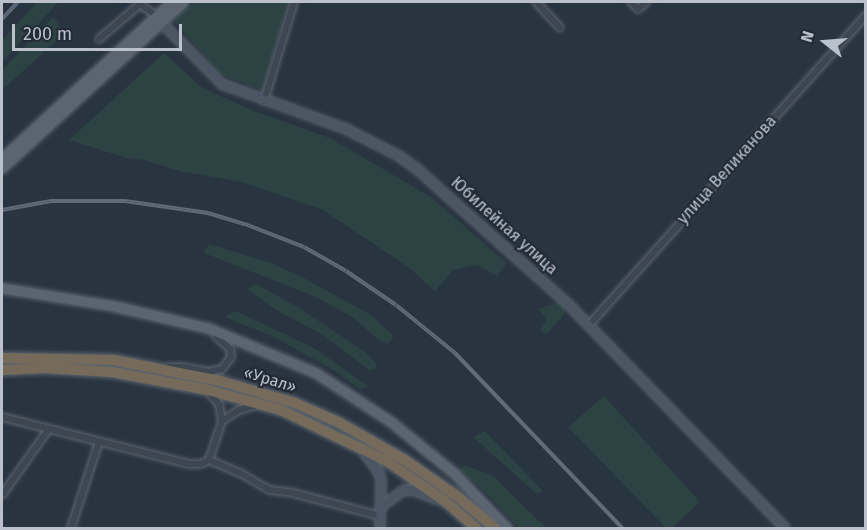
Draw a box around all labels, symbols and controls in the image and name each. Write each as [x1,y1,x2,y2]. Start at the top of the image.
scale bar [15,12,184,50]
north arrow [795,12,855,72]
text: 200 m [23,23,72,45]
text: N [797,29,818,44]
street label: улица Великанова [673,112,781,228]
street label: Юбилейная улица [447,173,561,279]
street label: «Урал» [241,363,299,397]

